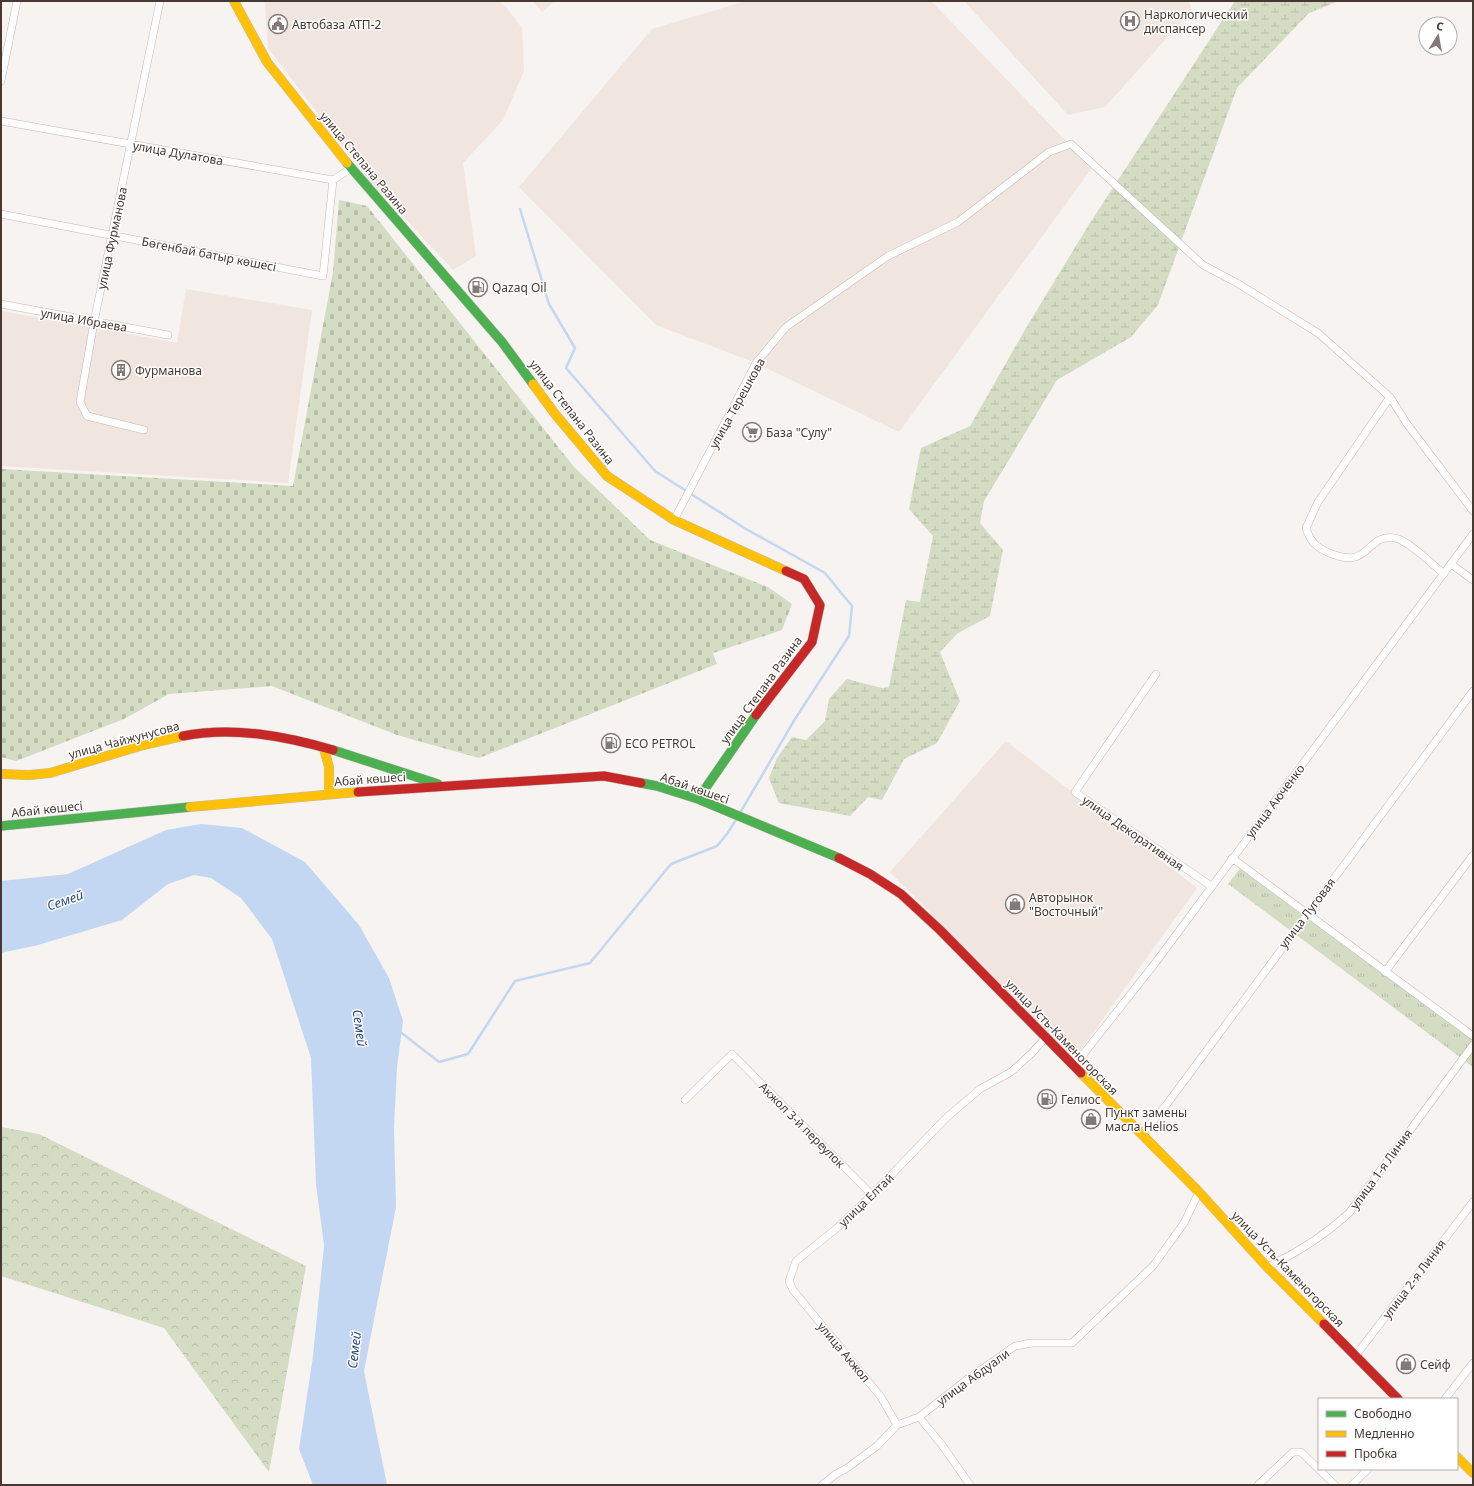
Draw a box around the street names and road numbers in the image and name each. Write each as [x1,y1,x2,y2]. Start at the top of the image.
street label: улица Степана Разина [316,108,412,218]
street label: улица Дулатова [132,137,224,169]
street label: улица Фурманова [93,185,131,291]
street label: Бөгенбай батыр көшесі [140,233,278,275]
street label: улица Ибраева [39,304,129,336]
street label: улица Терешкова [705,355,769,451]
street label: улица Степана Разина [526,356,618,468]
street label: улица Степана Разина [716,633,806,747]
street label: улица Чайжунусова [67,717,181,763]
street label: улица Аюченко [1242,761,1308,841]
street label: Абай көшесі [334,768,406,790]
street label: Абай көшесі [658,768,732,808]
street label: улица Декоративная [1079,792,1187,874]
street label: Абай көшесі [10,797,84,821]
street label: улица Луговая [1275,874,1339,952]
street label: улица Усть-Каменогорская [1002,975,1122,1099]
street label: Акжол 3-й переулок [755,1078,849,1172]
street label: улица 1-я Линия [1346,1125,1416,1213]
street label: улица Елтай [835,1169,897,1231]
street label: улица Усть-Каменогорская [1228,1207,1348,1331]
street label: улица 2-я Линия [1378,1236,1450,1322]
street label: улица Акжол [814,1318,874,1386]
street label: улица Абдуали [933,1345,1013,1409]

